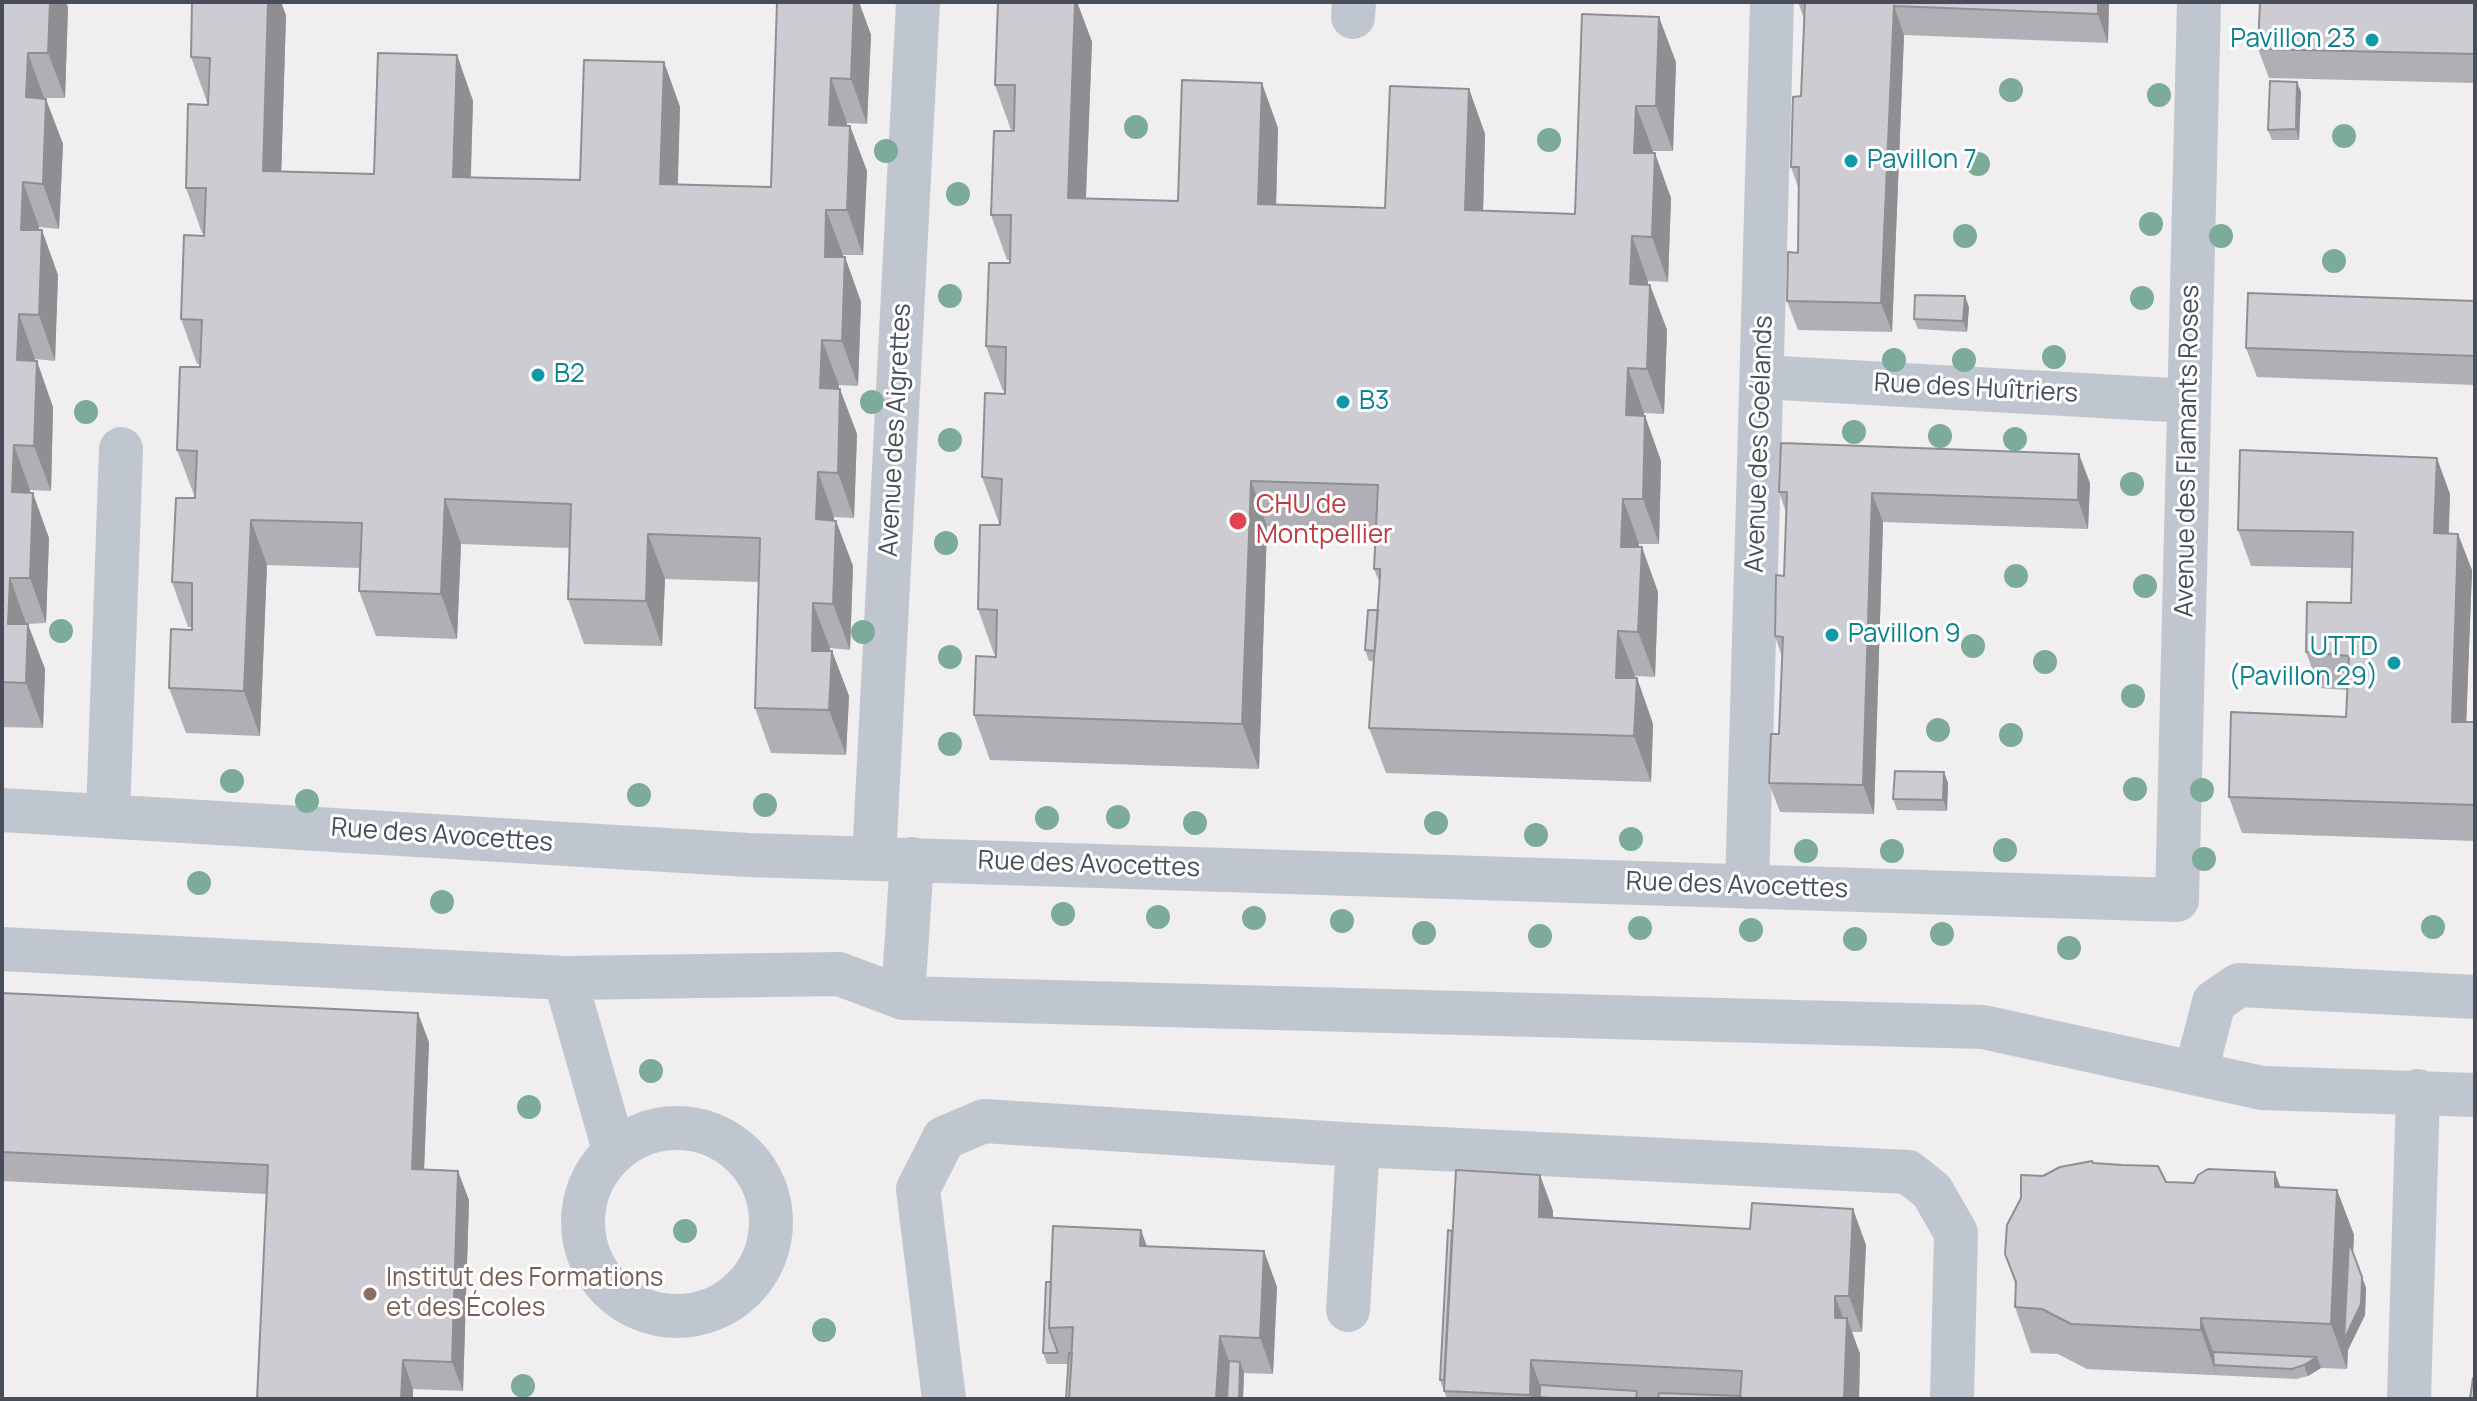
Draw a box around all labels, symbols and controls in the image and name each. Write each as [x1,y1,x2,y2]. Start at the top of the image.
place label: Pavillon 23 [2230,24,2356,56]
marker: Pavillon 23 [2363,31,2381,49]
place label: Pavillon 7 [1867,145,1977,177]
marker: Pavillon 7 [1842,152,1860,170]
street label: Avenue des Flamants Roses [2169,284,2207,618]
street label: Avenue des Aigrettes [874,302,918,558]
street label: Avenue des Goélands [1740,315,1780,573]
place label: B2 [554,359,585,391]
marker: B2 [529,366,547,384]
street label: Rue des Huîtriers [1873,368,2079,410]
place label: B3 [1359,386,1389,418]
marker: B3 [1334,393,1352,411]
place label: CHU de Montpellier [1256,490,1392,552]
marker: CHU de Montpellier [1227,510,1249,532]
place label: Pavillon 9 [1848,619,1961,651]
marker: Pavillon 9 [1823,626,1841,644]
place label: UTTD (Pavillon 29) [2228,632,2378,694]
marker: UTTD (Pavillon 29) [2385,654,2403,672]
street label: Rue des Avocettes [330,813,554,859]
street label: Rue des Avocettes [977,846,1201,884]
street label: Rue des Avocettes [1625,867,1849,905]
place label: Institut des Formations et des Écoles [386,1263,663,1324]
marker: Institut des Formations et des Écoles [361,1285,379,1303]

